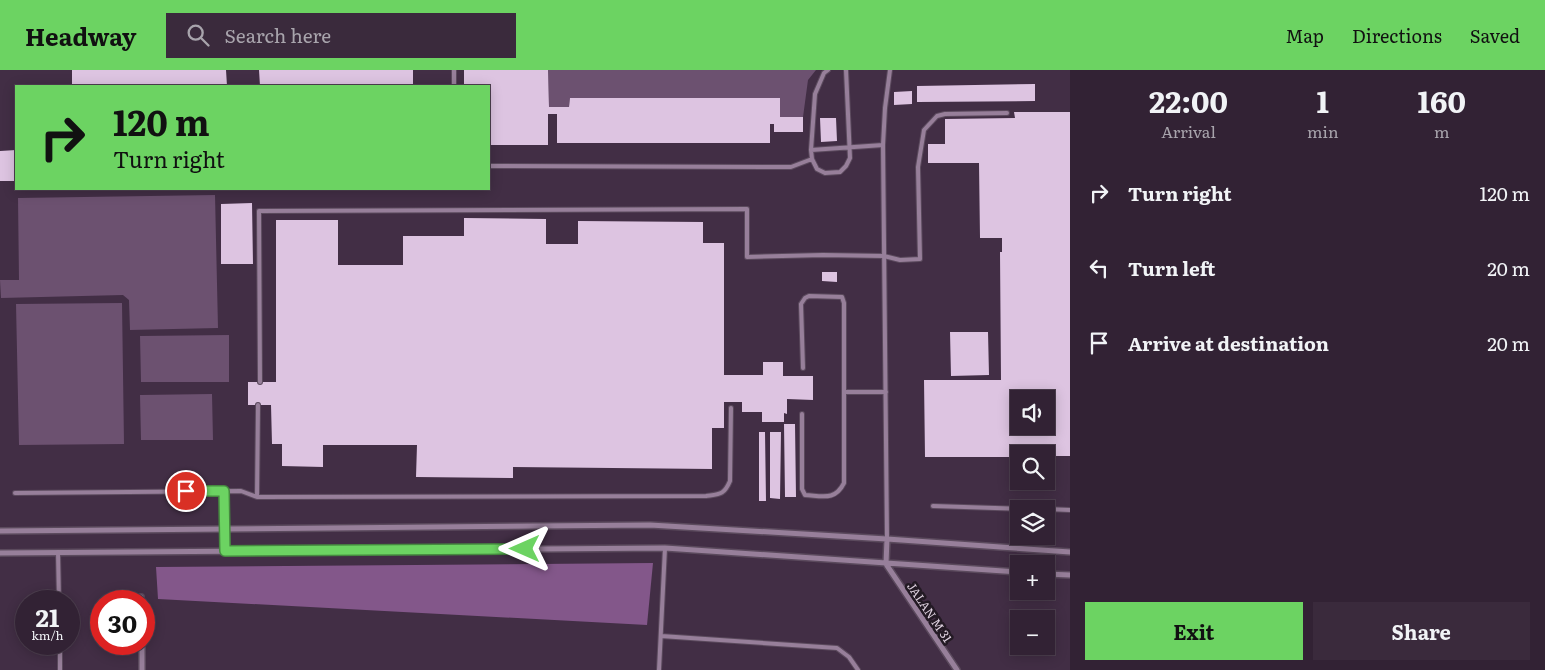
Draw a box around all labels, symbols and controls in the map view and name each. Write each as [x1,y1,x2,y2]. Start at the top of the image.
search box [166,13,516,58]
text: Headway [25,18,136,53]
icon: search [184,21,212,49]
text: Search here [224,21,331,49]
text: Map [1286,22,1324,49]
text: Directions [1352,22,1442,49]
text: Saved [1470,22,1520,49]
text: 22:00 [1149,78,1228,122]
text: 1 [1317,78,1329,122]
text: 160 [1418,78,1466,122]
text: 120 m [113,95,210,147]
icon: right [30,105,95,170]
text: Arrival [1161,119,1216,143]
text: min [1307,119,1339,143]
text: m [1434,119,1450,143]
text: Turn right [113,142,225,175]
icon: right [1085,179,1113,207]
text: Turn right [1128,179,1232,207]
text: 120 m [1479,179,1530,207]
icon: left [1085,254,1113,282]
text: Turn left [1128,254,1215,282]
text: 20 m [1487,254,1530,282]
icon: arrive [1085,329,1113,357]
text: Arrive at destination [1128,329,1329,357]
text: 20 m [1487,329,1530,357]
map controls [1010,390,1055,655]
button: sound [1010,390,1055,435]
button: search [1010,445,1055,490]
pin [165,470,207,512]
icon: arrive [172,477,200,505]
button: layers [1010,500,1055,545]
position arrow [498,522,550,574]
button: + [1010,555,1055,600]
street label: JALAN M 31 [903,578,957,646]
speed limit sign: 30 [90,590,155,655]
text: 21 [36,598,59,635]
button: Exit [1085,602,1303,660]
button: Share [1313,602,1530,660]
button: − [1010,610,1055,655]
text: km/h [32,626,63,644]

